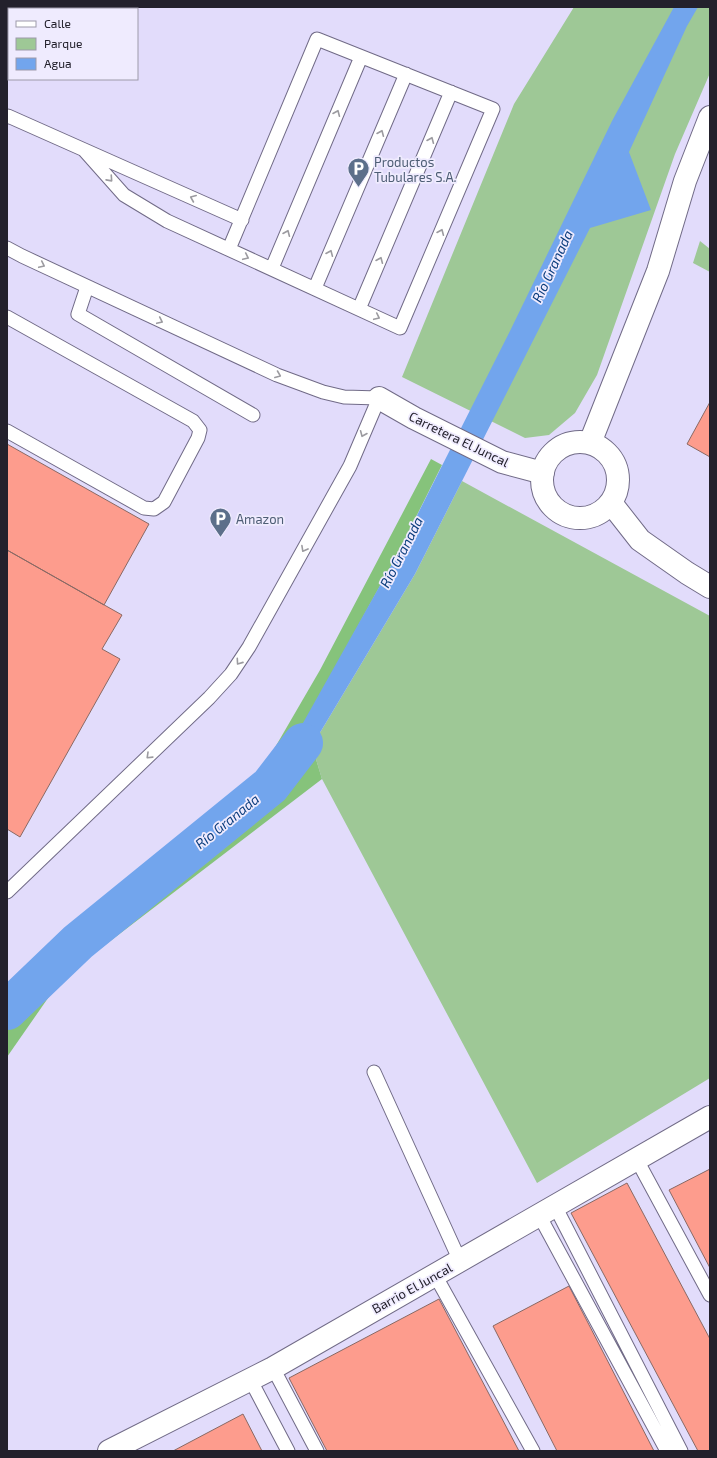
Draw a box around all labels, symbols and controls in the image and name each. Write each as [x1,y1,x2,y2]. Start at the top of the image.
legend [8,8,138,80]
text: Calle [44,16,71,30]
text: Parque [44,36,82,50]
text: Agua [44,56,72,70]
one-way arrow [333,109,341,116]
one-way arrow [376,129,384,137]
one-way arrow [426,137,434,145]
place label: Productos Tubulares S.A. [374,154,457,185]
parking icon: Productos Tubulares S.A. [346,156,372,189]
one-way arrow [105,175,112,182]
one-way arrow [189,194,196,202]
water label: Río Granada [528,227,576,305]
one-way arrow [436,228,444,235]
one-way arrow [282,229,290,237]
one-way arrow [325,249,333,257]
one-way arrow [242,252,249,260]
one-way arrow [375,257,383,265]
one-way arrow [37,260,45,268]
one-way arrow [372,312,380,320]
one-way arrow [155,316,163,324]
one-way arrow [274,370,281,378]
street label: Carretera El Juncal [406,408,512,470]
one-way arrow [360,431,368,438]
parking icon: Amazon [208,506,234,539]
place label: Amazon [236,511,284,527]
water label: Río Granada [376,514,426,590]
one-way arrow [301,545,308,553]
one-way arrow [236,658,244,665]
one-way arrow [146,751,154,758]
water label: Río Granada [192,790,262,852]
street label: Barrio El Juncal [369,1259,455,1317]

